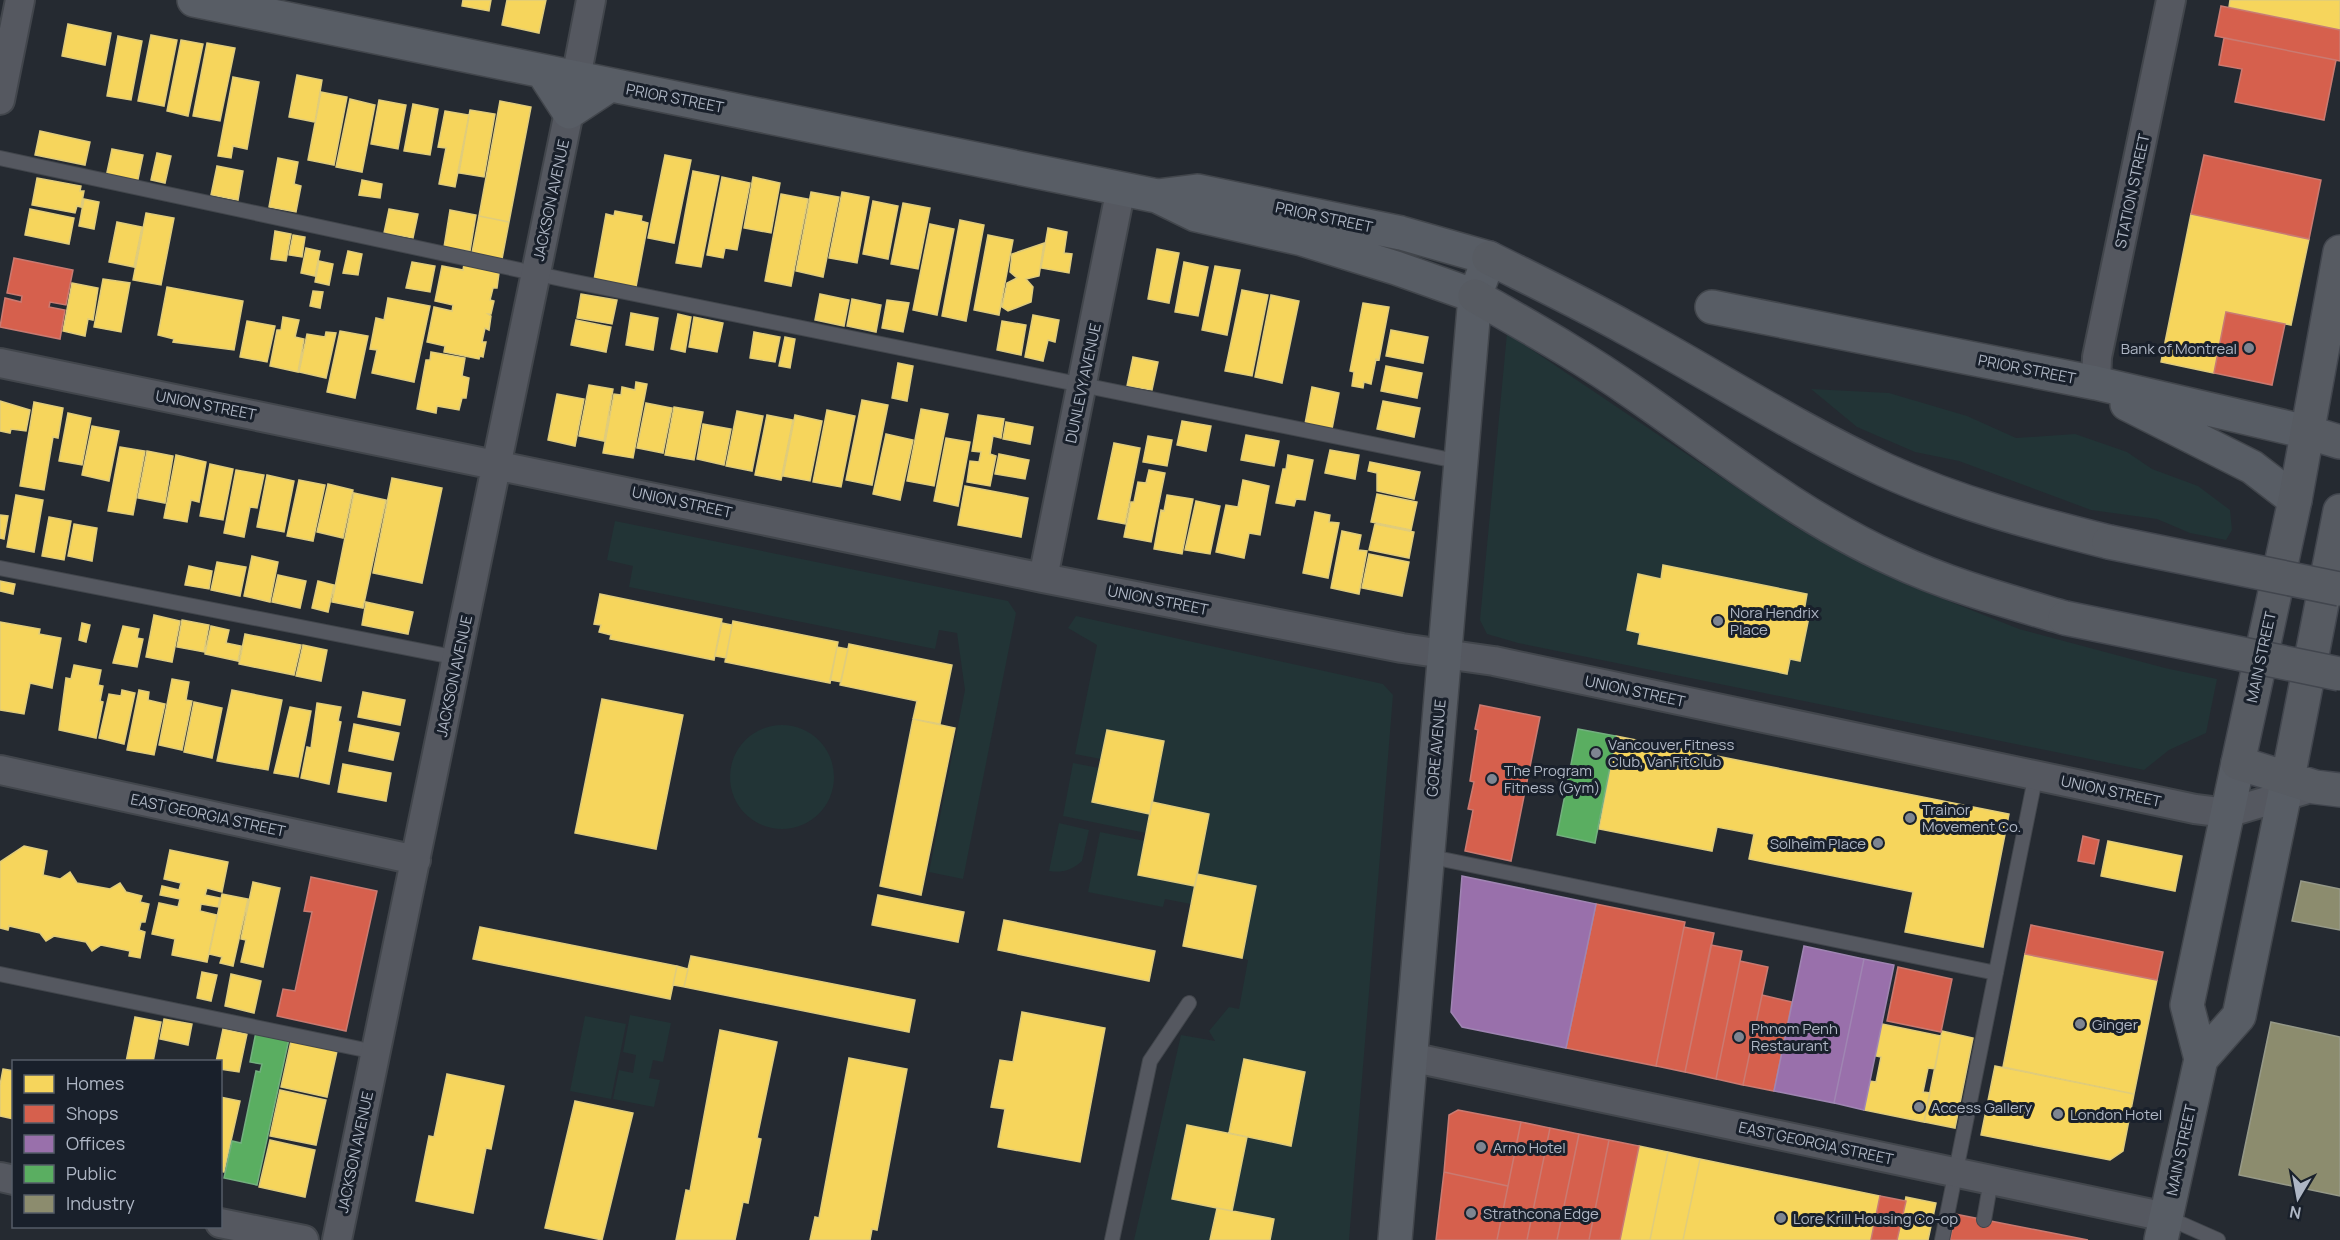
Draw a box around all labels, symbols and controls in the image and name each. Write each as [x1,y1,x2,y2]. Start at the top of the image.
street label: PRIOR STREET [624,78,726,118]
street label: STATION STREET [2110,132,2154,250]
street label: JACKSON AVENUE [528,137,574,263]
street label: PRIOR STREET [1273,196,1375,238]
street label: DUNLEVY AVENUE [1060,321,1106,445]
place label: Bank of Montreal [2121,338,2237,359]
marker: Bank of Montreal [2242,341,2256,355]
street label: PRIOR STREET [1976,349,2078,389]
street label: UNION STREET [154,385,258,425]
street label: UNION STREET [630,481,734,523]
street label: UNION STREET [1106,580,1210,620]
place label: Nora Hendrix Place [1730,602,1819,640]
street label: MAIN STREET [2241,609,2281,704]
street label: JACKSON AVENUE [431,613,477,739]
marker: Nora Hendrix Place [1711,614,1725,628]
street label: UNION STREET [1583,670,1687,712]
street label: GORE AVENUE [1421,698,1451,798]
place label: Vancouver Fitness Club, VanFitClub [1608,734,1734,772]
marker: Vancouver Fitness Club, VanFitClub [1589,746,1603,760]
place label: The Program Fitness (Gym) [1504,760,1600,798]
street label: UNION STREET [2059,770,2163,812]
marker: The Program Fitness (Gym) [1485,772,1499,786]
street label: EAST GEORGIA STREET [129,788,287,842]
place label: Trainor Movement Co. [1922,799,2021,837]
marker: Trainor Movement Co. [1903,811,1917,825]
place label: Solheim Place [1770,833,1866,854]
marker: Solheim Place [1871,836,1885,850]
place label: Ginger [2092,1014,2139,1035]
marker: Ginger [2073,1017,2087,1031]
place label: Phnom Penh Restaurant [1751,1018,1838,1056]
marker: Phnom Penh Restaurant [1732,1030,1746,1044]
legend [12,1060,222,1228]
text: Homes [66,1071,124,1095]
street label: JACKSON AVENUE [332,1089,378,1215]
place label: Access Gallery [1931,1097,2032,1118]
marker: Access Gallery [1912,1100,1926,1114]
text: Shops [66,1101,118,1125]
street label: MAIN STREET [2161,1102,2201,1197]
place label: London Hotel [2070,1104,2162,1125]
marker: London Hotel [2051,1107,2065,1121]
street label: EAST GEORGIA STREET [1737,1116,1895,1170]
text: Offices [66,1131,125,1155]
place label: Arno Hotel [1493,1137,1566,1158]
marker: Arno Hotel [1474,1140,1488,1154]
text: Public [66,1161,117,1185]
north arrow [2268,1168,2328,1228]
text: Industry [66,1191,135,1215]
text: N [2288,1201,2303,1225]
place label: Strathcona Edge [1483,1203,1599,1224]
marker: Strathcona Edge [1464,1206,1478,1220]
place label: Lore Krill Housing Co-op [1793,1208,1958,1229]
marker: Lore Krill Housing Co-op [1774,1211,1788,1225]

